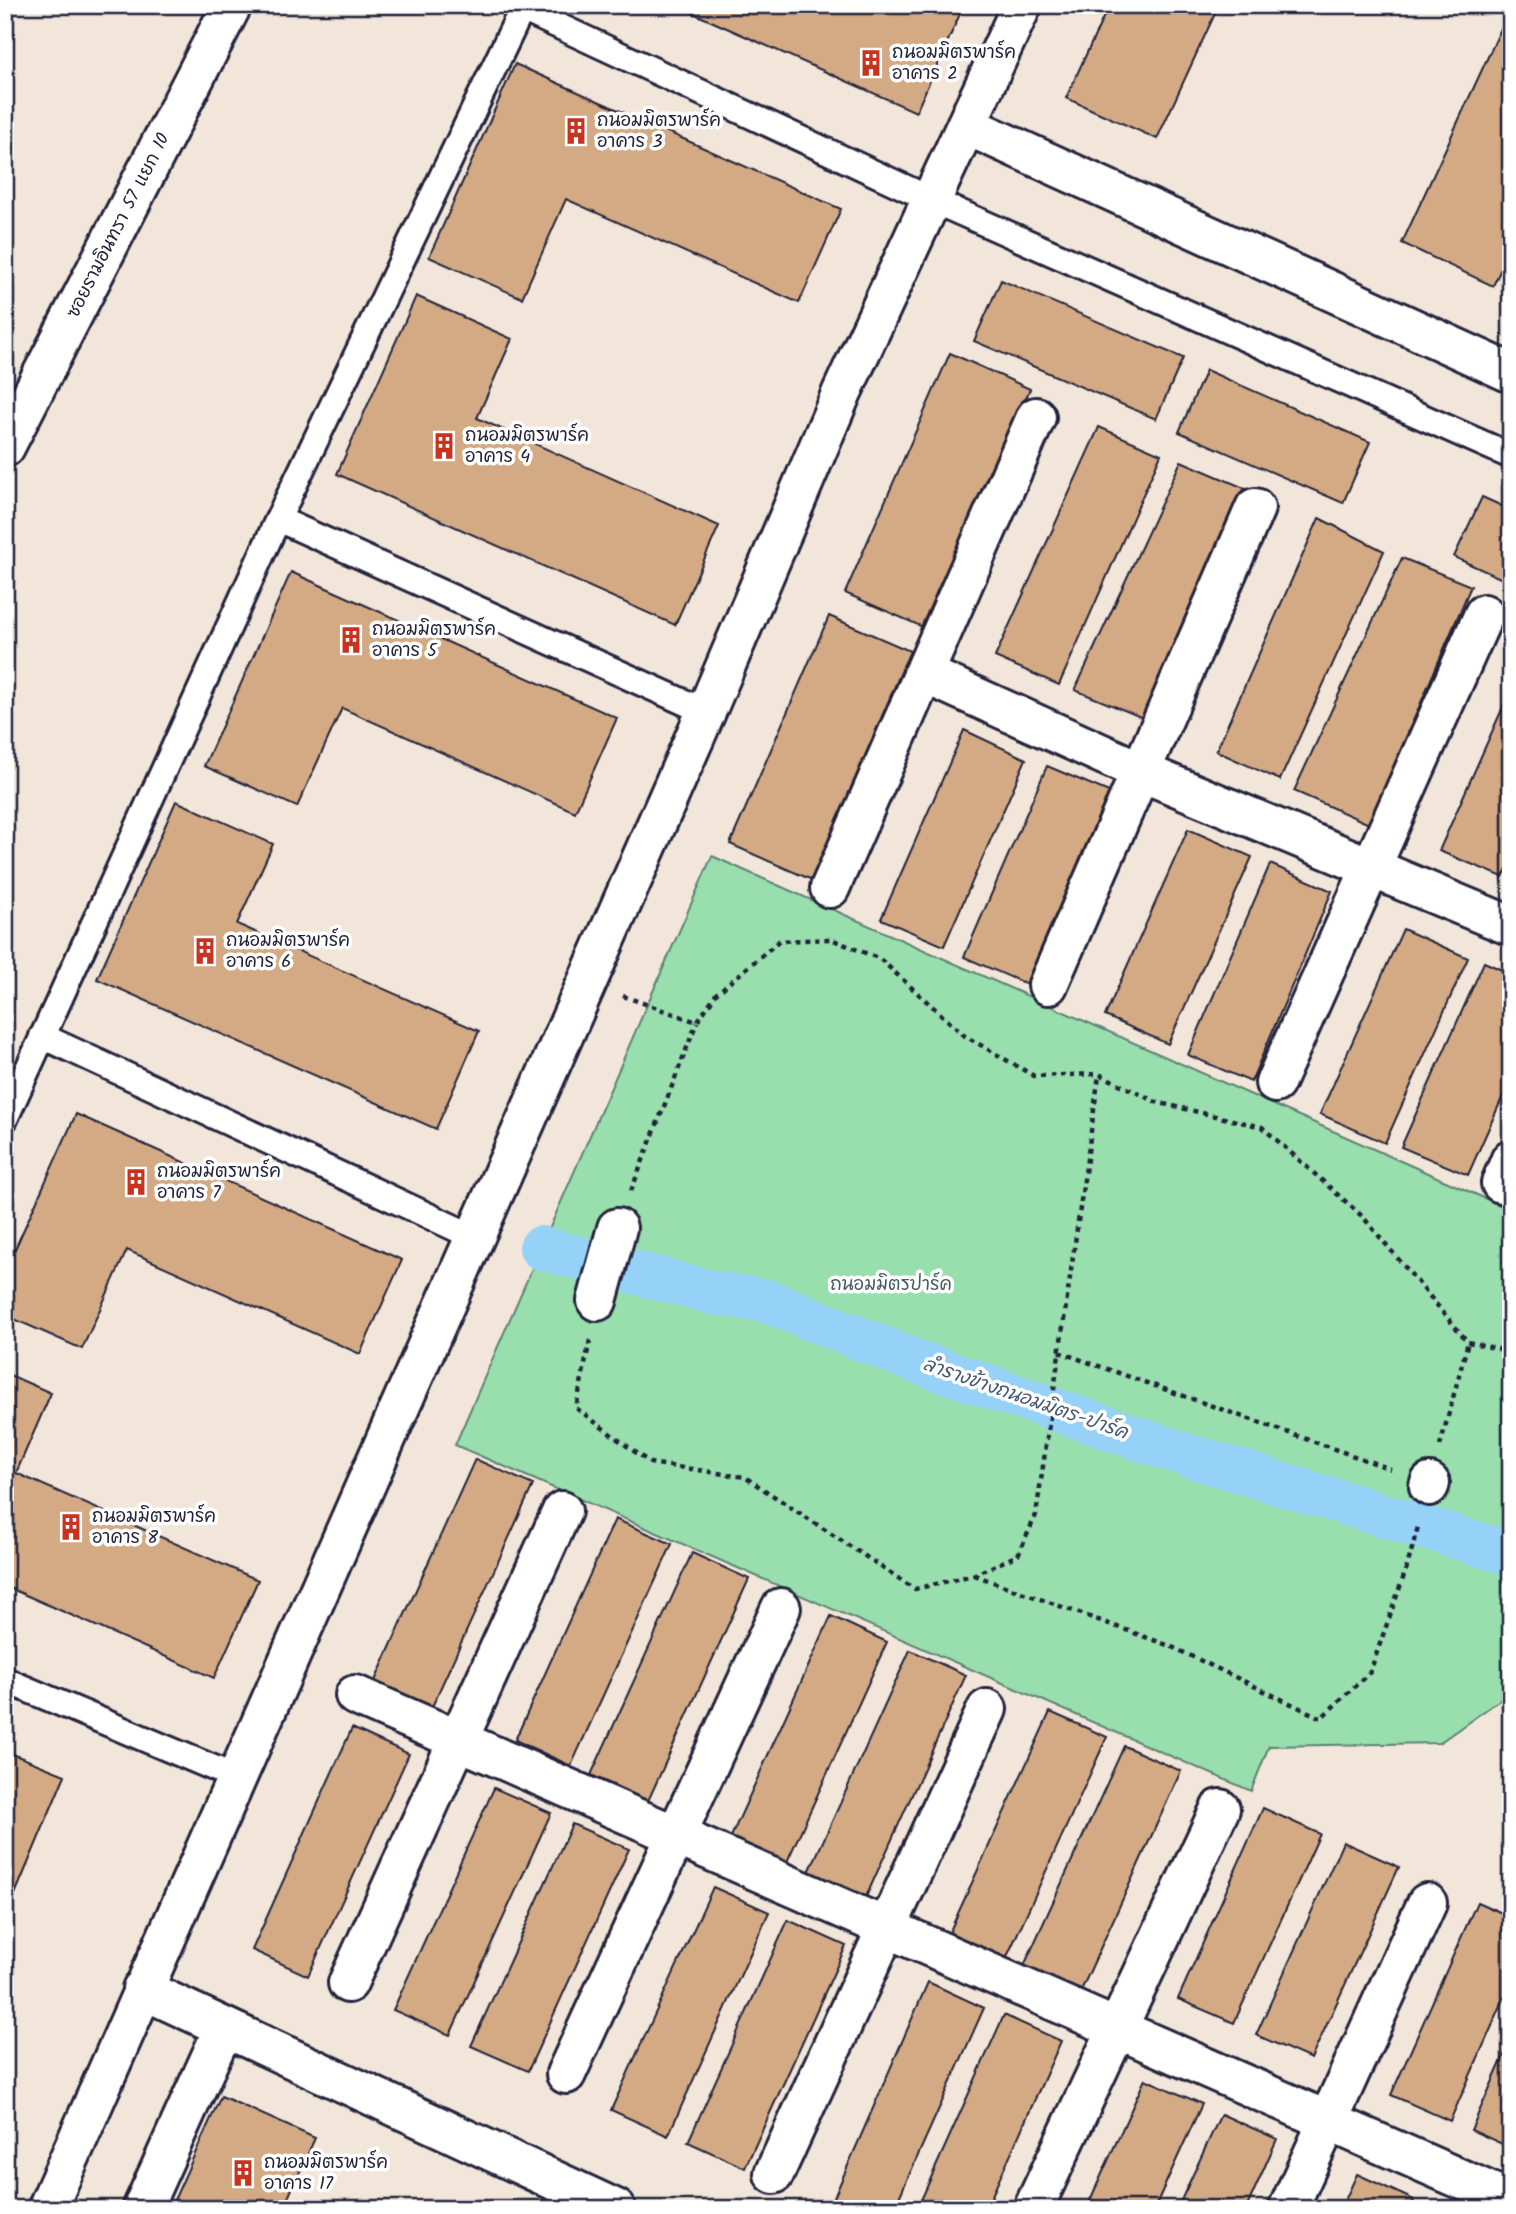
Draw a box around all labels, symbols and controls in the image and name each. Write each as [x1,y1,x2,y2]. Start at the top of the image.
place label: ถนอมมิตรพาร์ค อาคาร 2 [892,39,1016,89]
building icon: ถนอมมิตรพาร์ค อาคาร 2 [856,48,886,78]
place label: ถนอมมิตรพาร์ค อาคาร 3 [597,107,721,157]
building icon: ถนอมมิตรพาร์ค อาคาร 3 [561,116,591,146]
street label: ซอยรามอินทรา 57 แยก 10 [60,128,178,324]
place label: ถนอมมิตรพาร์ค อาคาร 4 [465,422,589,472]
building icon: ถนอมมิตรพาร์ค อาคาร 4 [429,431,459,461]
place label: ถนอมมิตรพาร์ค อาคาร 5 [372,616,496,666]
building icon: ถนอมมิตรพาร์ค อาคาร 5 [336,625,366,655]
place label: ถนอมมิตรพาร์ค อาคาร 6 [226,927,350,977]
building icon: ถนอมมิตรพาร์ค อาคาร 6 [190,936,220,966]
place label: ถนอมมิตรพาร์ค อาคาร 7 [157,1158,281,1208]
building icon: ถนอมมิตรพาร์ค อาคาร 7 [121,1167,151,1197]
park label: ถนอมมิตรปาร์ค [830,1271,952,1300]
water label: ลำรางข้างถนอมมิตร-ปาร์ค [918,1350,1133,1449]
place label: ถนอมมิตรพาร์ค อาคาร 8 [92,1503,216,1553]
building icon: ถนอมมิตรพาร์ค อาคาร 8 [56,1512,86,1542]
place label: ถนอมมิตรพาร์ค อาคาร 17 [264,2149,388,2199]
building icon: ถนอมมิตรพาร์ค อาคาร 17 [228,2158,258,2188]

